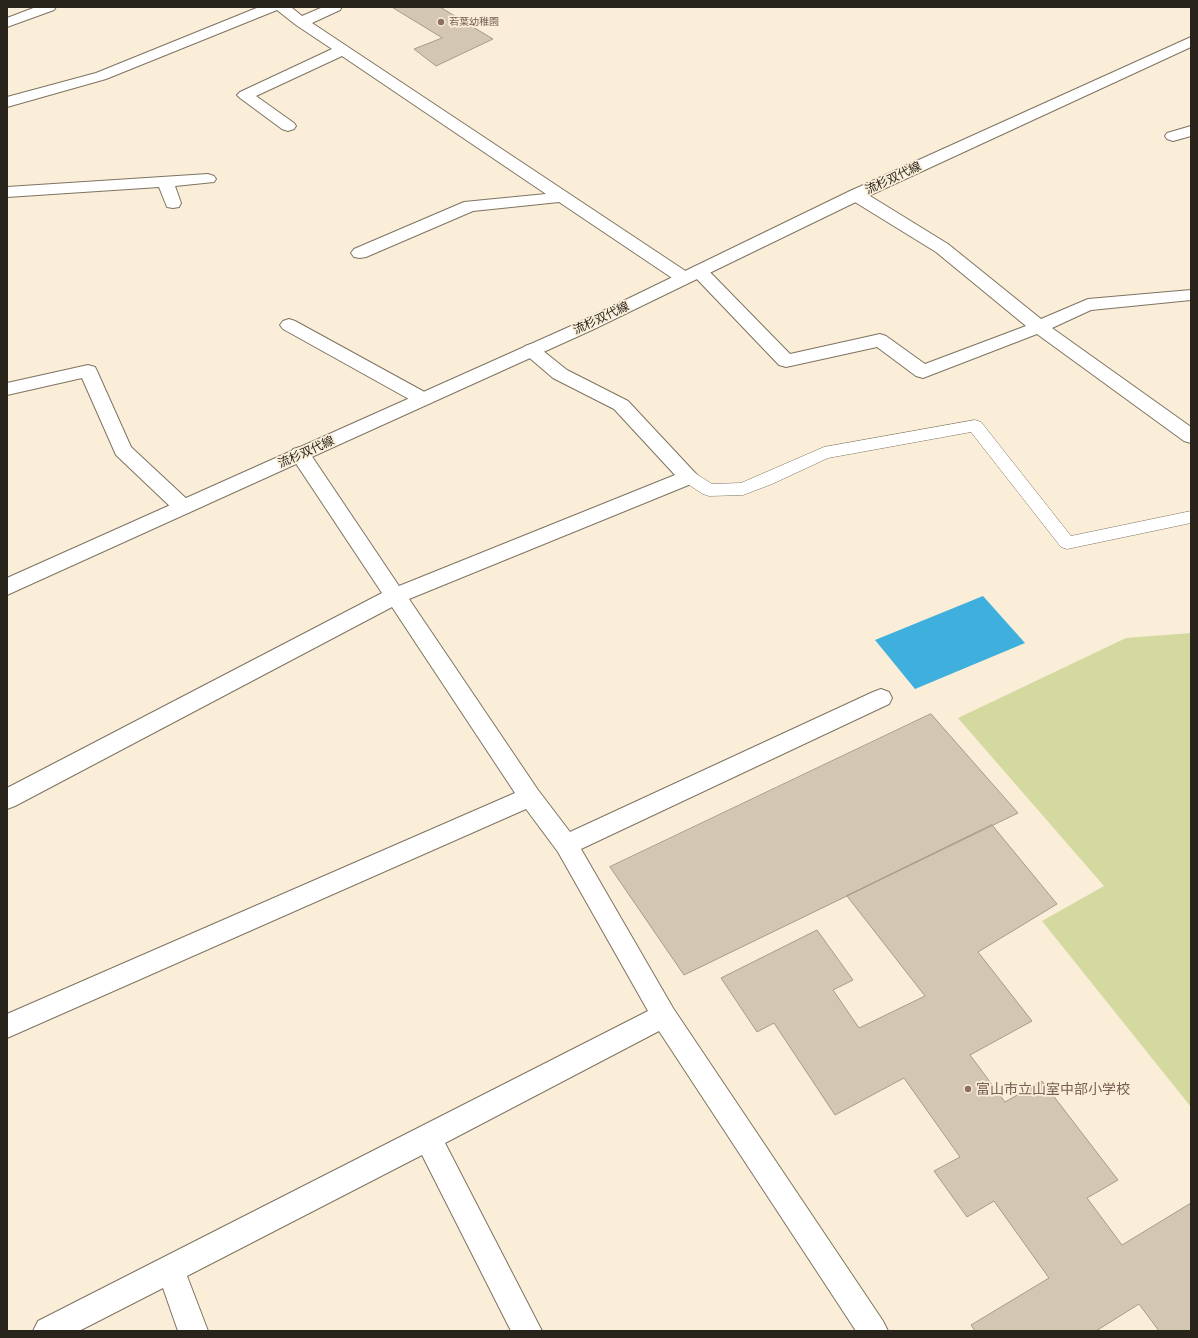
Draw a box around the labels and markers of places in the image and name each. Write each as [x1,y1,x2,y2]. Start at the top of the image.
place label: 若葉幼稚園 [449,16,499,28]
marker: 若葉幼稚園 [436,17,446,27]
place label: 富山市立山室中部小学校 [976,1081,1130,1097]
marker: 富山市立山室中部小学校 [963,1084,973,1094]

